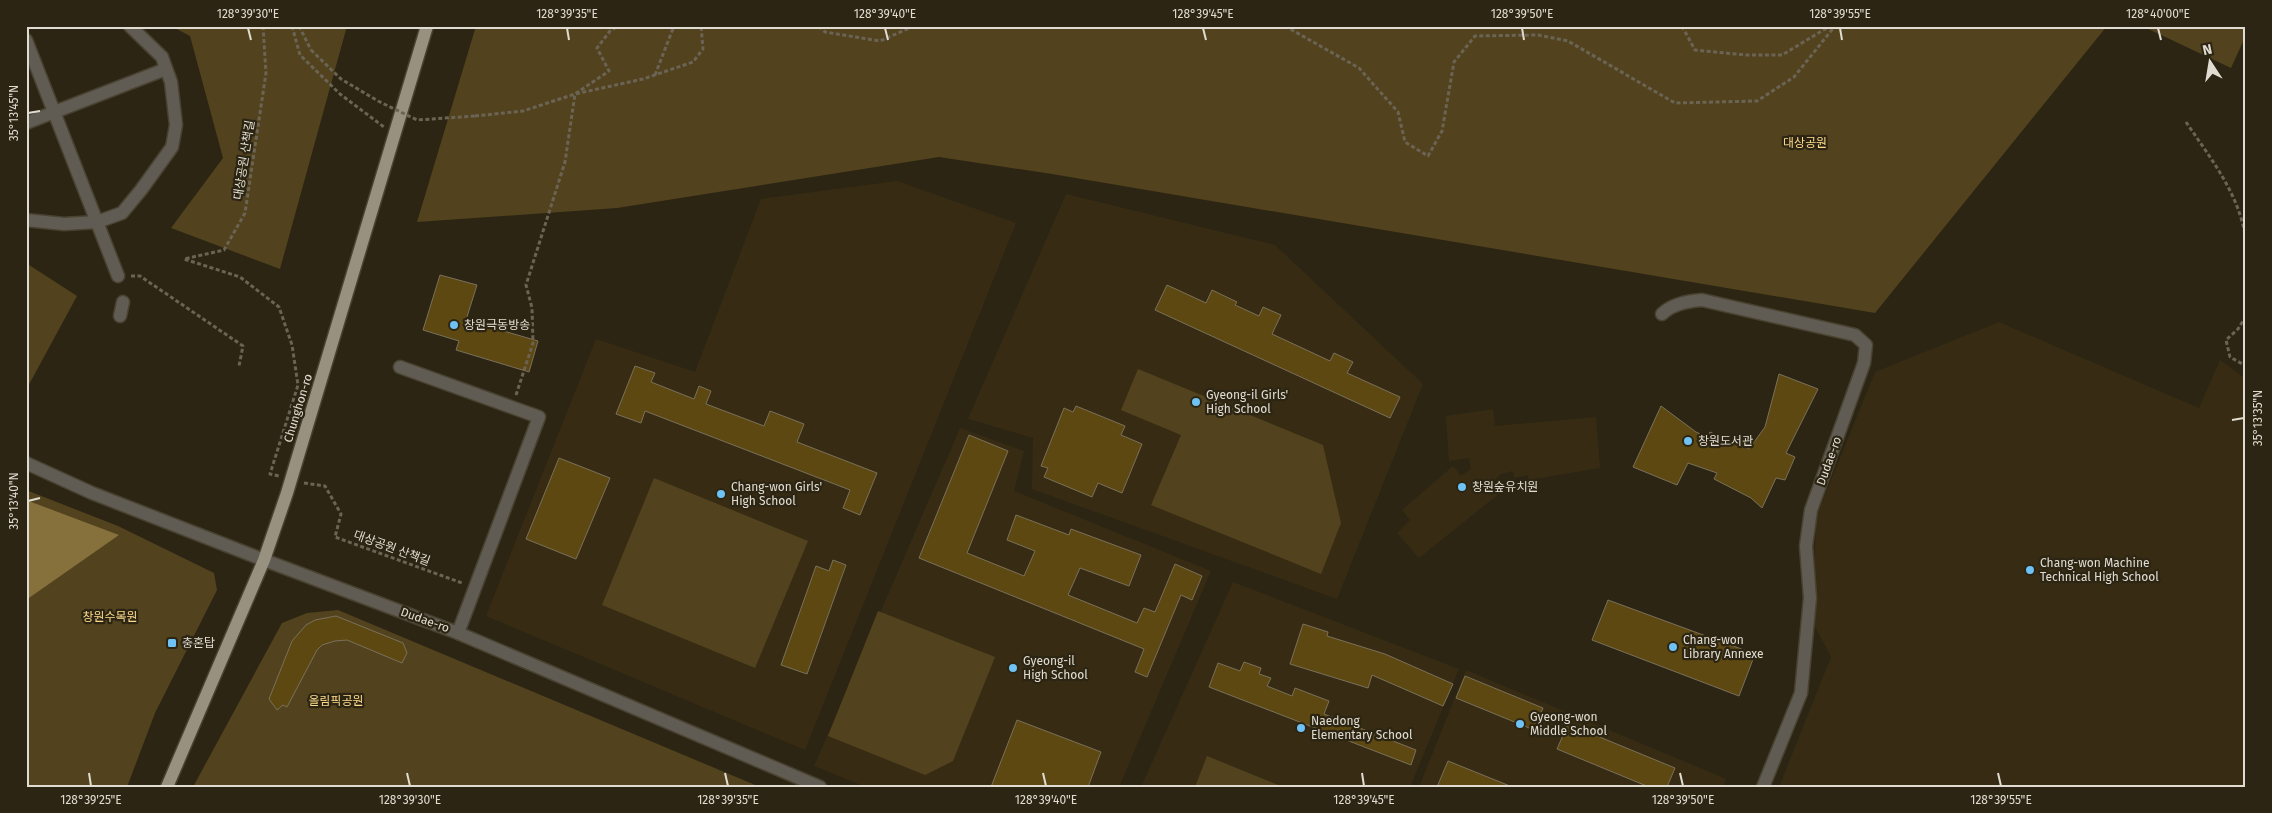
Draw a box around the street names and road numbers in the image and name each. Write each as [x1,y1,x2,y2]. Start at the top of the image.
street label: 대상공원 산책길 [231,119,257,201]
street label: Chunghon-ro [281,372,315,444]
street label: Dudae-ro [1814,435,1844,487]
street label: 대상공원 산책길 [352,528,432,568]
street label: Dudae-ro [399,605,451,635]

